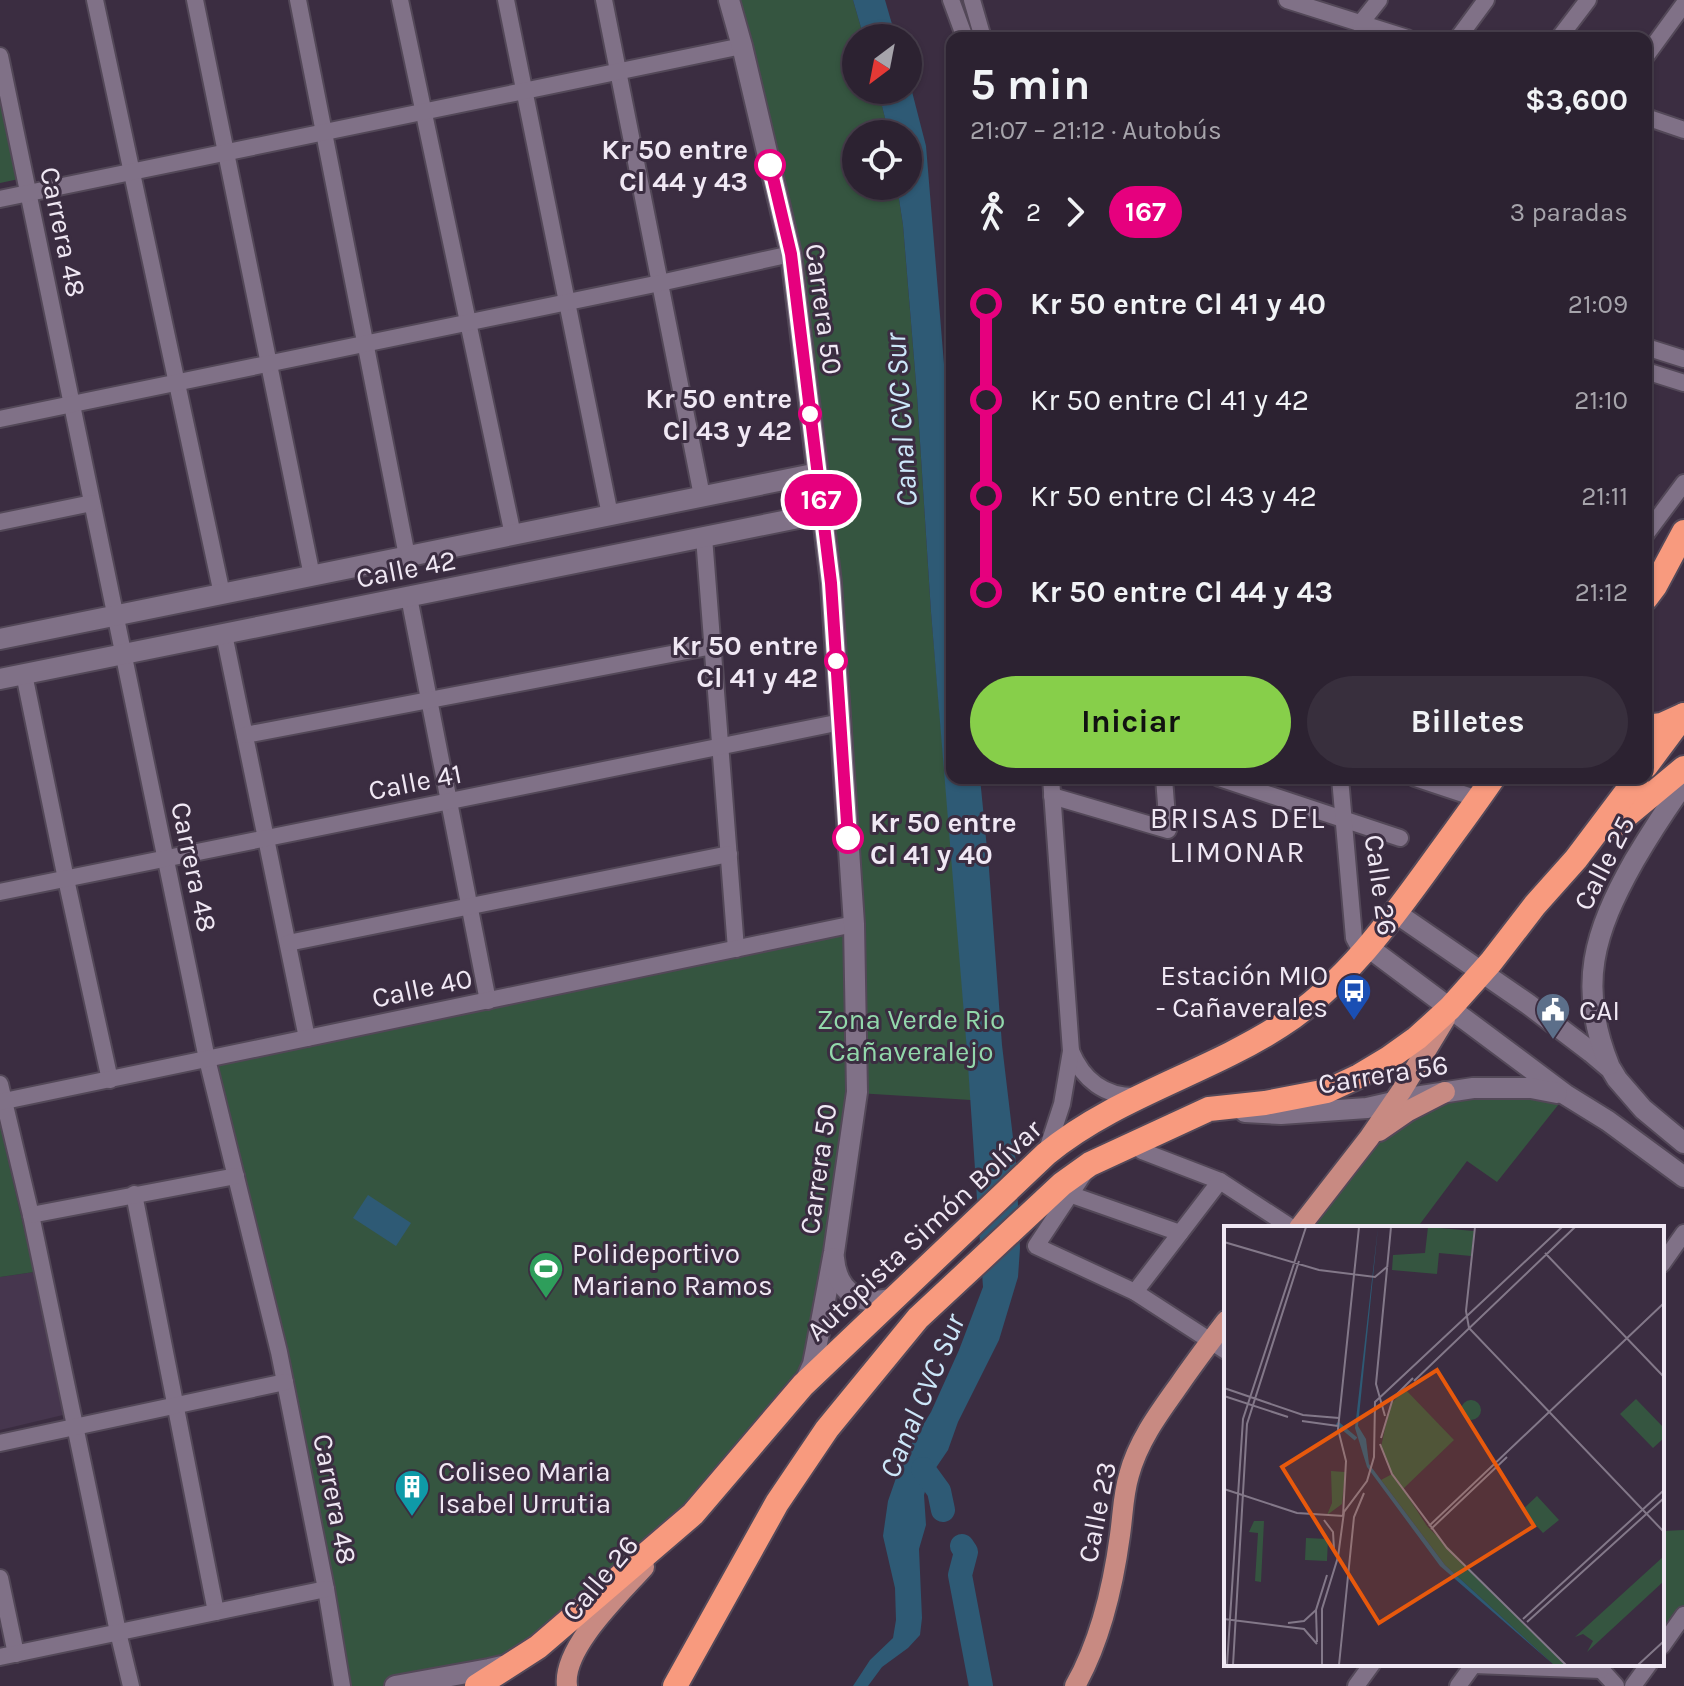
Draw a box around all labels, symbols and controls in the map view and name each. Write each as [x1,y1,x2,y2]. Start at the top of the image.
north arrow [842,24,922,104]
map controls [842,24,922,200]
text: 5 min [970,59,1090,110]
text: $3,600 [1525,82,1628,118]
text: 21:07 – 21:12 · Autobús [970,115,1222,146]
button: locate [842,120,922,200]
place label: Kr 50 entre Cl 44 y 43 [601,133,748,198]
marker: Kr 50 entre Cl 44 y 43 [755,150,785,180]
street label: Carrera 48 [33,164,93,300]
icon: walk [970,190,1014,234]
icon: forward [1053,190,1097,234]
text: 167 [1125,195,1166,228]
text: 2 [1026,197,1041,228]
text: 3 paradas [1510,197,1628,228]
street label: Carrera 50 [798,241,850,377]
text: Kr 50 entre Cl 41 y 40 [1030,286,1326,322]
text: 21:09 [1568,289,1628,320]
water label: Canal CVC Sur [877,330,925,508]
place label: Kr 50 entre Cl 43 y 42 [645,382,792,447]
text: Kr 50 entre Cl 41 y 42 [1030,382,1309,418]
text: 21:10 [1574,385,1628,416]
marker: Kr 50 entre Cl 43 y 42 [799,403,821,425]
line badge: 167 [775,474,867,526]
text: Kr 50 entre Cl 43 y 42 [1030,478,1317,514]
text: 21:11 [1581,481,1628,512]
text: 167 [801,483,841,516]
street label: Calle 42 [353,543,459,595]
text: Kr 50 entre Cl 44 y 43 [1030,574,1333,610]
text: 21:12 [1575,577,1628,608]
place label: Kr 50 entre Cl 41 y 42 [671,629,818,694]
marker: Kr 50 entre Cl 41 y 42 [825,650,847,672]
button: Iniciar [970,676,1291,768]
button: Billetes [1307,676,1628,768]
street label: Calle 41 [366,757,464,807]
street label: Carrera 48 [164,799,224,935]
district label: BRISAS DEL LIMONAR [1150,800,1326,870]
place label: Kr 50 entre Cl 41 y 40 [870,806,1017,871]
street label: Calle 25 [1566,810,1642,916]
marker: Kr 50 entre Cl 41 y 40 [833,823,863,853]
street label: Calle 26 [1358,832,1404,938]
place label: Estación MIO - Cañaverales [1156,959,1328,1024]
street label: Calle 40 [369,961,475,1015]
bus stop icon: Estación MIO - Cañaverales [1335,972,1373,1022]
public building icon: CAI [1534,991,1572,1041]
place label: CAI [1579,994,1620,1027]
park label: Zona Verde Rio Cañaveralejo [817,1003,1005,1068]
street label: Carrera 56 [1316,1047,1450,1101]
street label: Carrera 50 [792,1101,844,1237]
street label: Autopista Simón Bolívar [799,1112,1049,1348]
inset map [1224,1226,1664,1666]
place label: Polideportivo Mariano Ramos [572,1237,773,1302]
sports icon: Polideportivo Mariano Ramos [527,1250,565,1300]
water label: Canal CVC Sur [871,1307,973,1483]
street label: Carrera 48 [306,1431,364,1567]
place label: Coliseo Maria Isabel Urrutia [438,1455,611,1520]
street label: Calle 23 [1071,1459,1123,1565]
building icon: Coliseo Maria Isabel Urrutia [393,1468,431,1518]
street label: Calle 26 [555,1528,645,1628]

